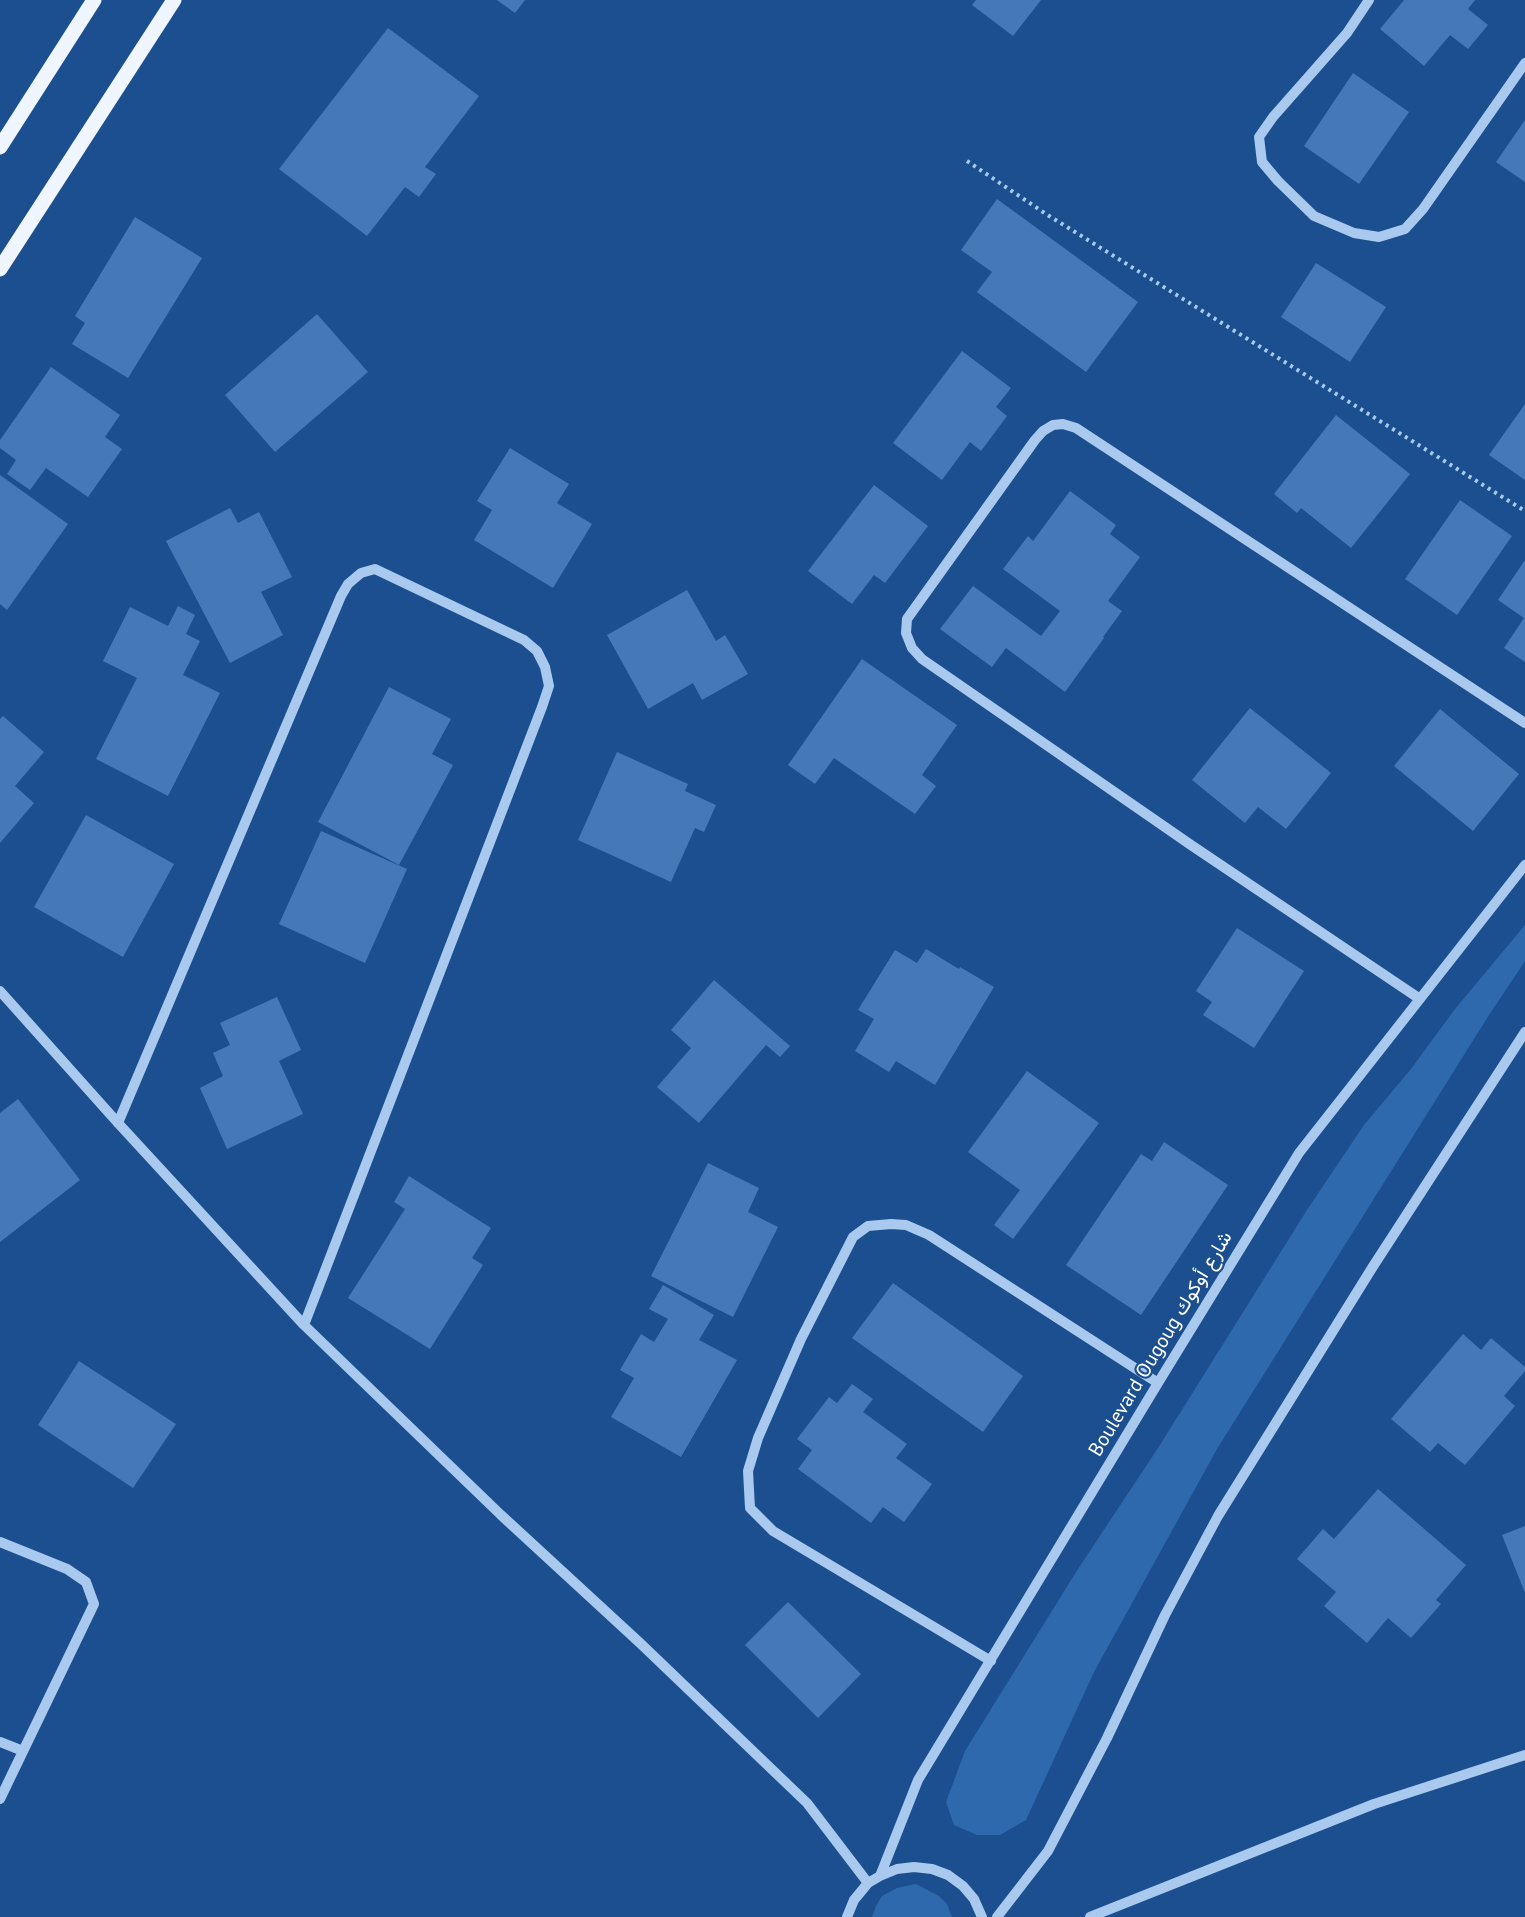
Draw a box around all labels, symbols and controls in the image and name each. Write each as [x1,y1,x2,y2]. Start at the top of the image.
street label: Boulevard Ougoug شارع أوكوك [1084,1227,1238,1461]

